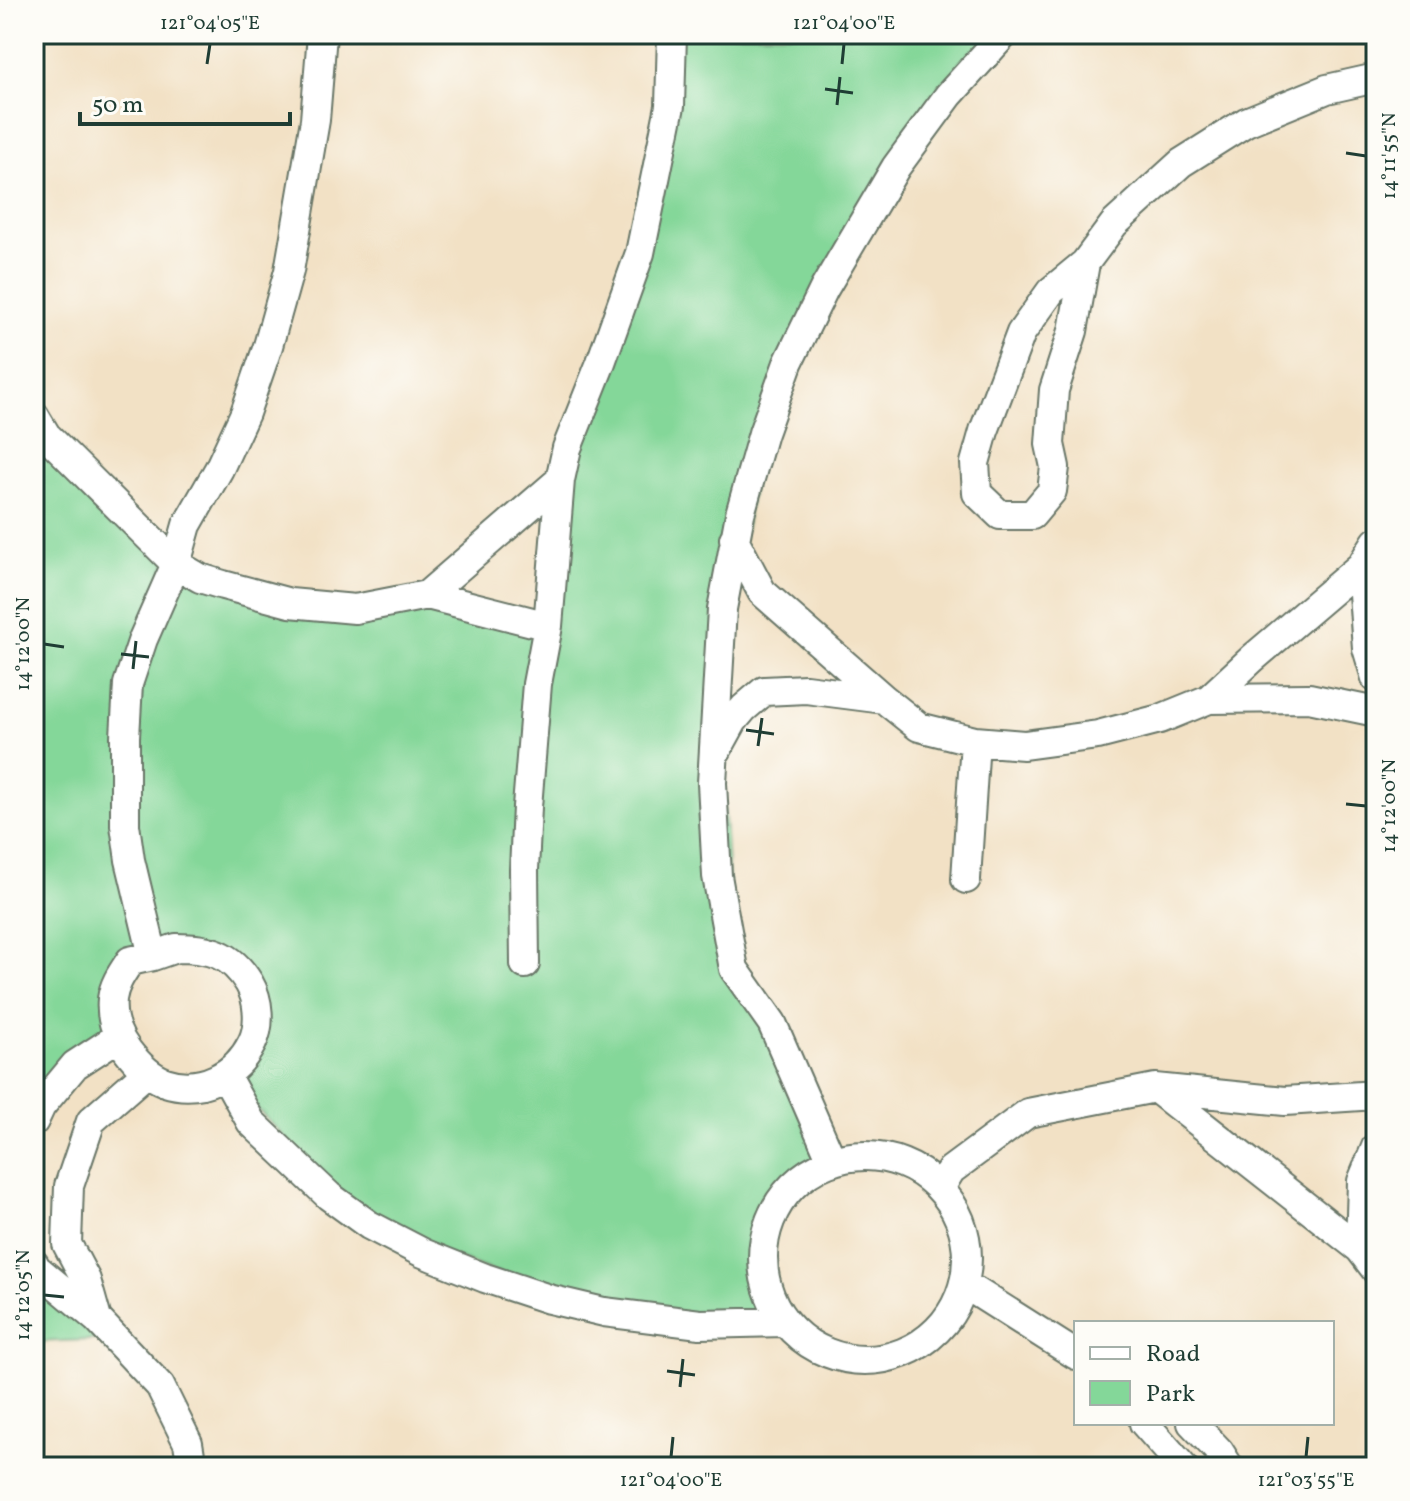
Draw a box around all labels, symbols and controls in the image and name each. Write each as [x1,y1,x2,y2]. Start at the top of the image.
text: 121°04'05"E [160,10,260,38]
text: 121°04'00"E [793,10,895,38]
scale bar [80,76,290,126]
text: 50 m [92,89,144,123]
text: 14°11'55"N [1376,112,1404,200]
text: 14°12'00"N [10,597,38,691]
text: 14°12'00"N [1376,759,1404,853]
text: 14°12'05"N [10,1249,38,1341]
legend [1074,1321,1334,1425]
text: Road [1146,1338,1200,1372]
text: Park [1146,1378,1195,1412]
text: 121°04'00"E [620,1467,722,1495]
text: 121°03'55"E [1257,1467,1355,1495]

